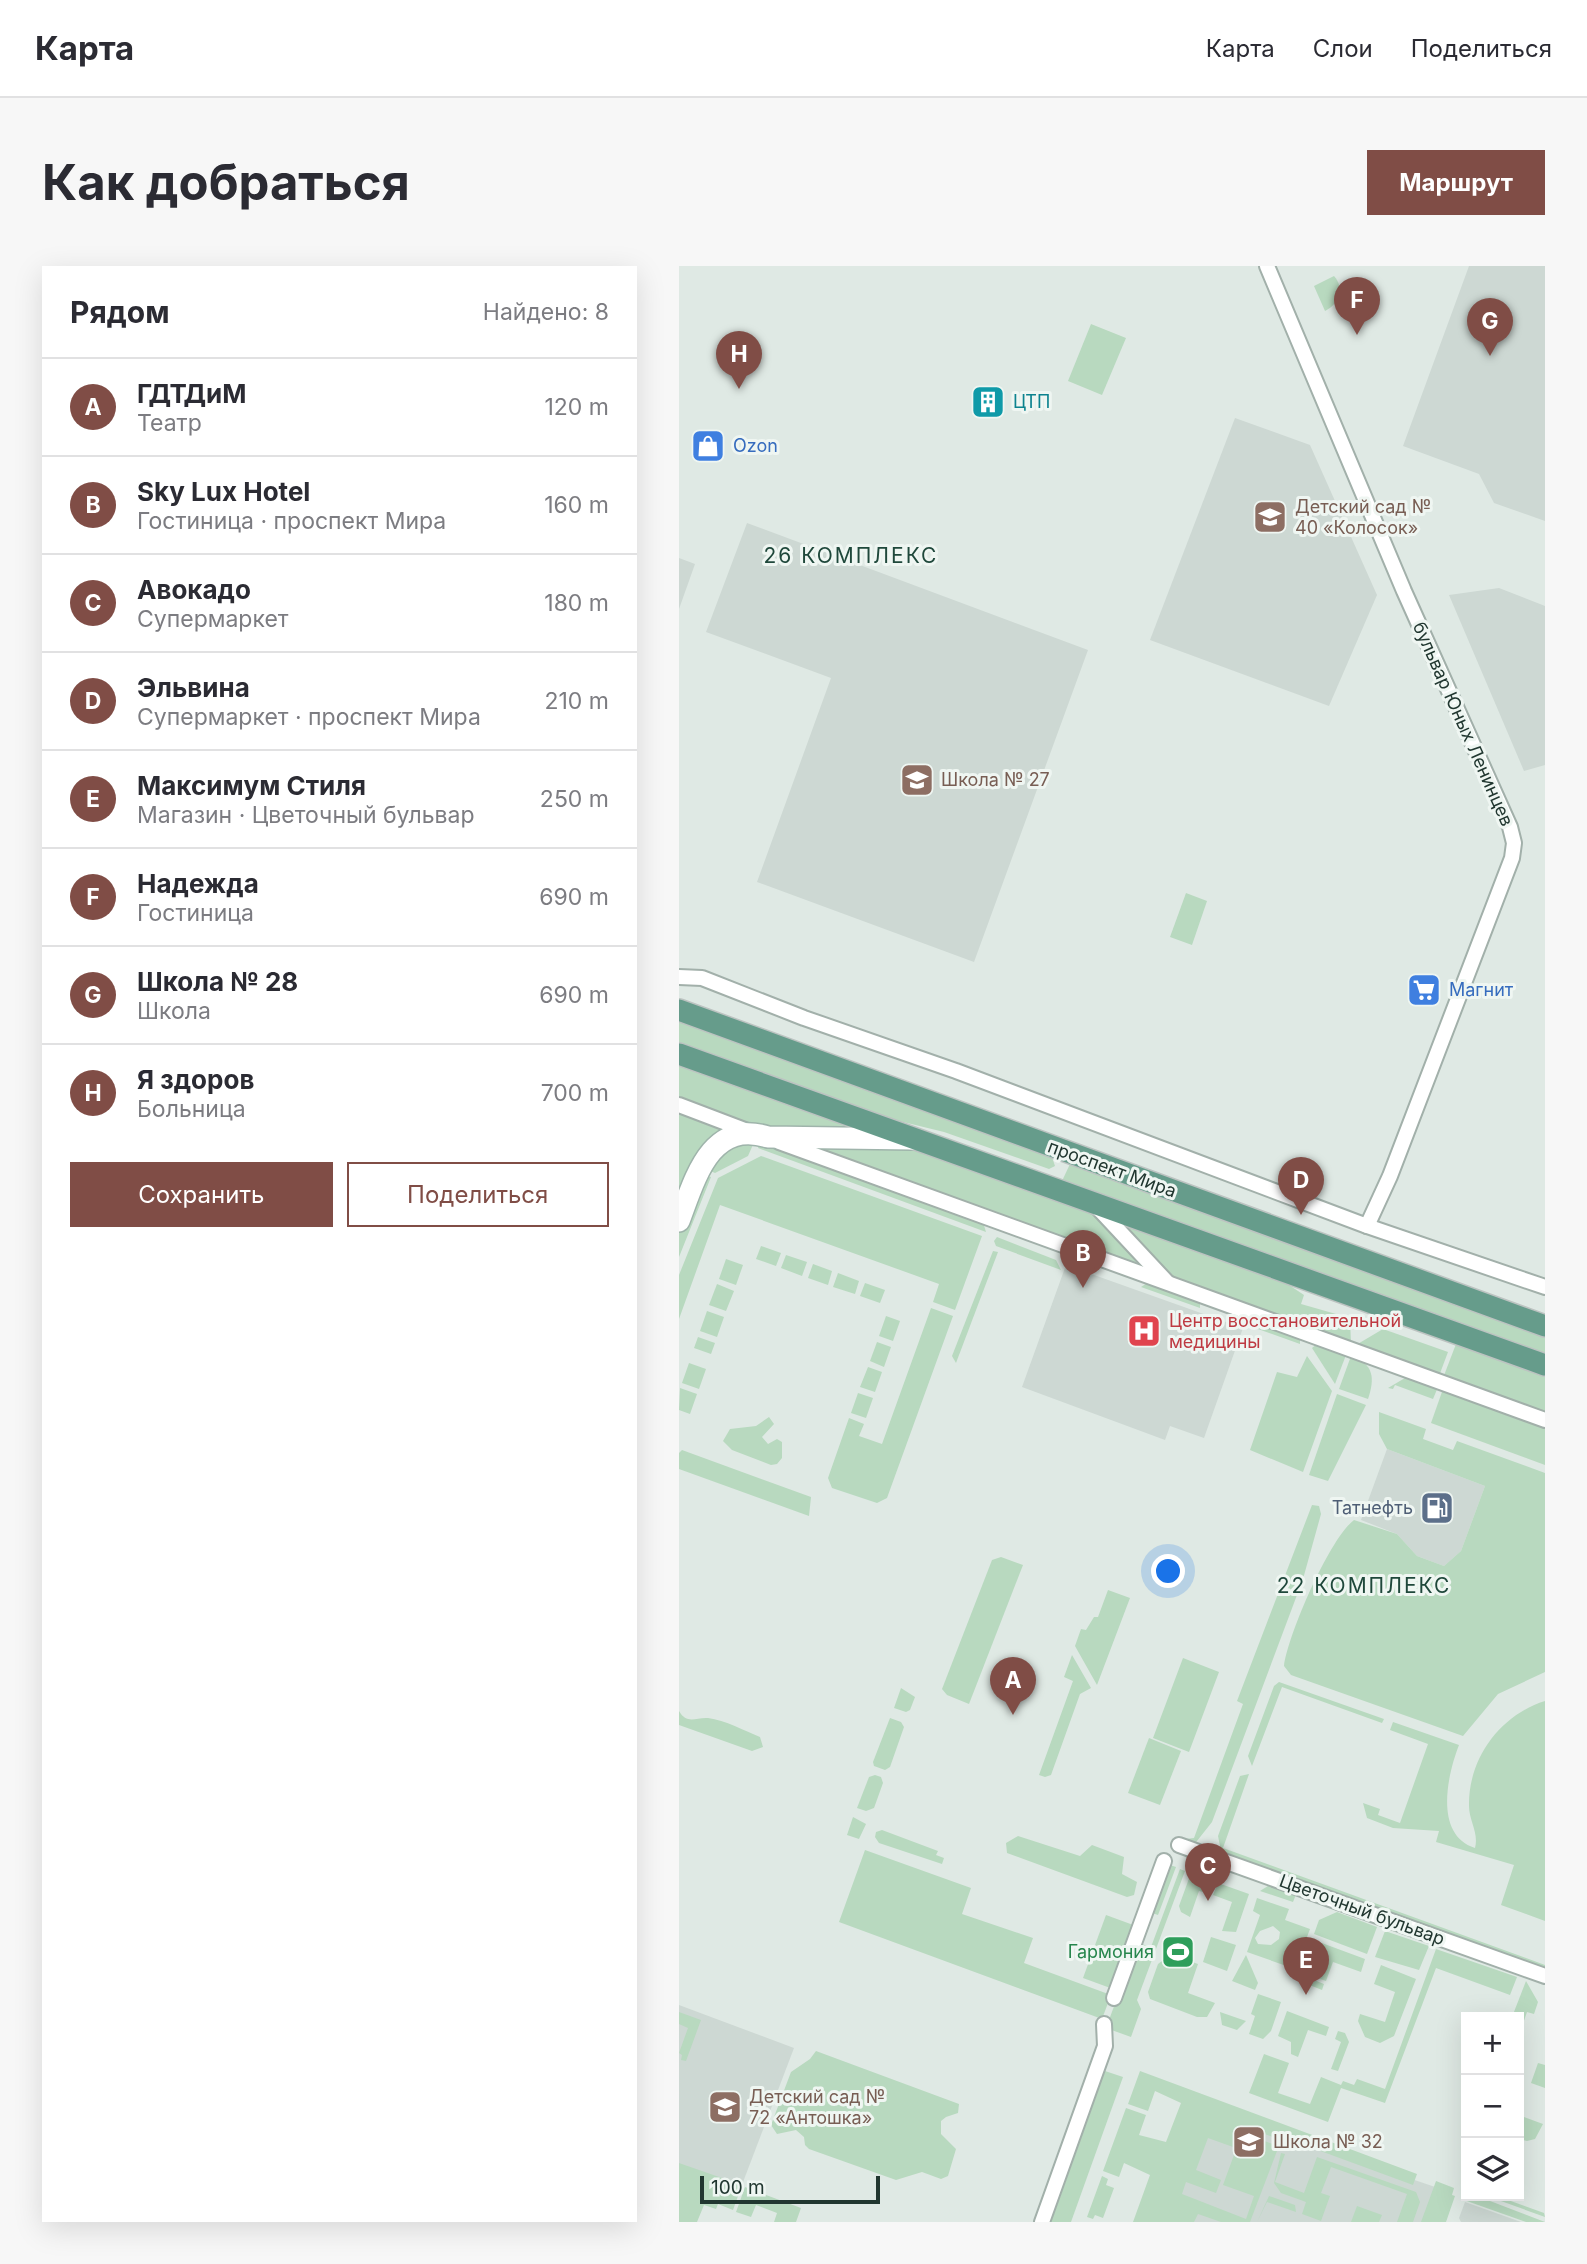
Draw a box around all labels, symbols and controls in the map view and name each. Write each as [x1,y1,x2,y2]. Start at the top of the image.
text: Карта [35,28,134,68]
text: Карта [1206,34,1275,63]
text: Слои [1313,34,1373,63]
text: Поделиться [1411,34,1552,63]
button: Маршрут [1367,150,1545,215]
text: Как добраться [42,153,410,212]
pin: F [1334,277,1380,335]
text: Рядом [70,294,170,330]
text: Найдено: 8 [483,298,609,326]
pin: G [1467,298,1513,356]
pin: H [716,331,762,389]
text: ГДТДиМ [137,378,246,409]
building icon: ЦТП [969,383,1007,421]
place label: ЦТП [1013,391,1050,412]
text: A [84,393,102,421]
text: 120 m [544,393,609,421]
text: Театр [137,409,202,437]
shop icon: Ozon [689,427,727,465]
place label: Ozon [733,435,778,456]
text: Sky Lux Hotel [137,476,310,507]
text: B [85,491,101,519]
text: 160 m [544,491,609,519]
place label: Детский сад № 40 «Колосок» [1295,496,1431,538]
school or university icon: Детский сад № 40 «Колосок» [1251,498,1289,536]
text: Гостиница · проспект Мира [137,507,446,535]
district label: 26 КОМПЛЕКС [764,543,938,568]
text: Авокадо [137,574,251,605]
text: C [84,589,102,617]
text: 180 m [544,589,609,617]
text: Супермаркет [137,605,289,633]
street label: бульвар Юных Ленинцев [1409,619,1518,829]
text: Эльвина [137,672,250,703]
text: D [85,687,101,715]
text: 210 m [544,687,609,715]
text: Супермаркет · проспект Мира [137,703,481,731]
school or university icon: Школа № 27 [898,761,936,799]
place label: Школа № 27 [941,769,1050,790]
text: Максимум Стиля [137,770,366,801]
text: E [86,785,100,813]
text: 250 m [540,785,609,813]
text: Магазин · Цветочный бульвар [137,801,475,829]
text: Надежда [137,868,259,899]
text: F [86,883,100,911]
text: 690 m [539,883,609,911]
text: Гостиница [137,899,254,927]
text: Школа № 28 [137,966,298,997]
supermarket icon: Магнит [1405,971,1443,1009]
place label: Магнит [1449,979,1514,1000]
text: G [84,981,102,1009]
text: 690 m [539,981,609,1009]
text: Школа [137,997,211,1025]
text: Я здоров [137,1064,254,1095]
text: H [84,1079,102,1107]
text: 700 m [541,1079,609,1107]
text: Больница [137,1095,246,1123]
street label: проспект Мира [1045,1136,1179,1202]
pin: D [1278,1157,1324,1215]
button: Сохранить [70,1162,333,1227]
button: Поделиться [347,1162,609,1227]
pin: B [1060,1230,1106,1288]
place label: Центр восстановительной медицины [1169,1310,1401,1352]
hospital icon: Центр восстановительной медицины [1125,1312,1163,1350]
fuel station icon: Татнефть [1418,1489,1456,1527]
place label: Татнефть [1332,1497,1413,1518]
your location [1151,1554,1185,1588]
district label: 22 КОМПЛЕКС [1277,1573,1451,1598]
pin: A [990,1657,1036,1715]
pin: C [1185,1843,1231,1901]
street label: Цветочный бульвар [1277,1870,1448,1949]
sports icon: Гармония [1159,1933,1197,1971]
pin: E [1283,1937,1329,1995]
place label: Гармония [1068,1941,1154,1962]
map controls [1461,2012,1524,2201]
button: + [1461,2012,1524,2075]
button: − [1461,2075,1524,2138]
place label: Детский сад № 72 «Антошка» [749,2086,885,2128]
school or university icon: Детский сад № 72 «Антошка» [706,2088,744,2126]
school or university icon: Школа № 32 [1230,2123,1268,2161]
place label: Школа № 32 [1273,2131,1383,2152]
button: layers [1461,2138,1524,2201]
scale bar [700,2173,880,2205]
text: 100 m [711,2176,765,2199]

